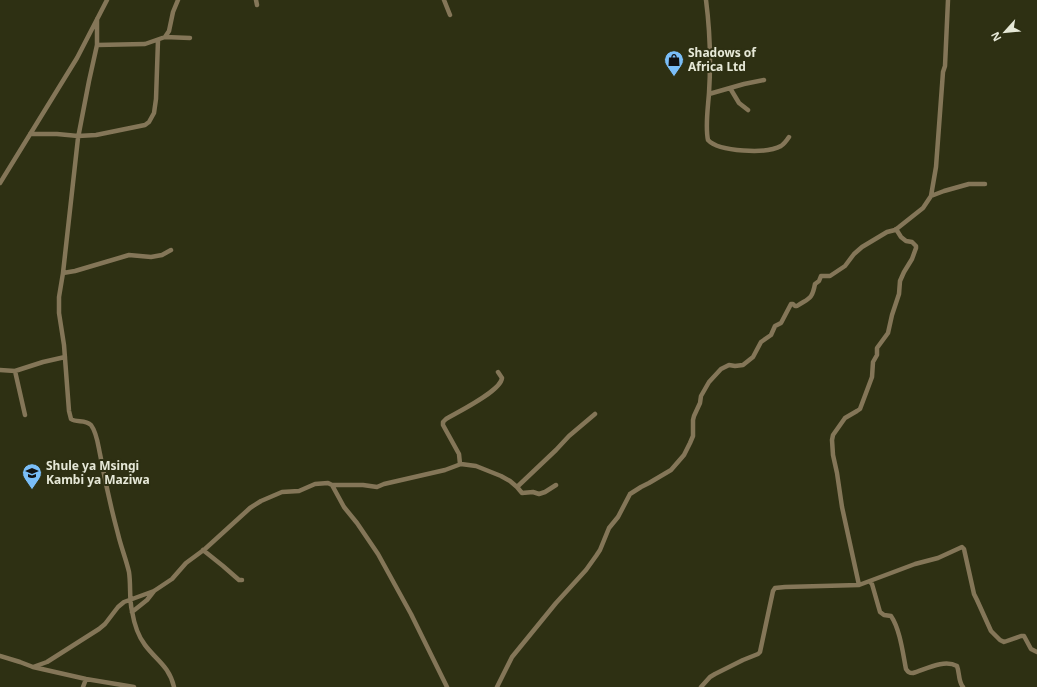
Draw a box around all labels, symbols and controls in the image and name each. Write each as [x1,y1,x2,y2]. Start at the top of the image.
north arrow [985,12,1025,52]
text: N [987,29,1004,44]
place label: Shadows of Africa Ltd [688,44,757,75]
shop icon: Shadows of Africa Ltd [663,49,685,77]
place label: Shule ya Msingi Kambi ya Maziwa [46,457,150,488]
school or university icon: Shule ya Msingi Kambi ya Maziwa [21,462,43,490]

